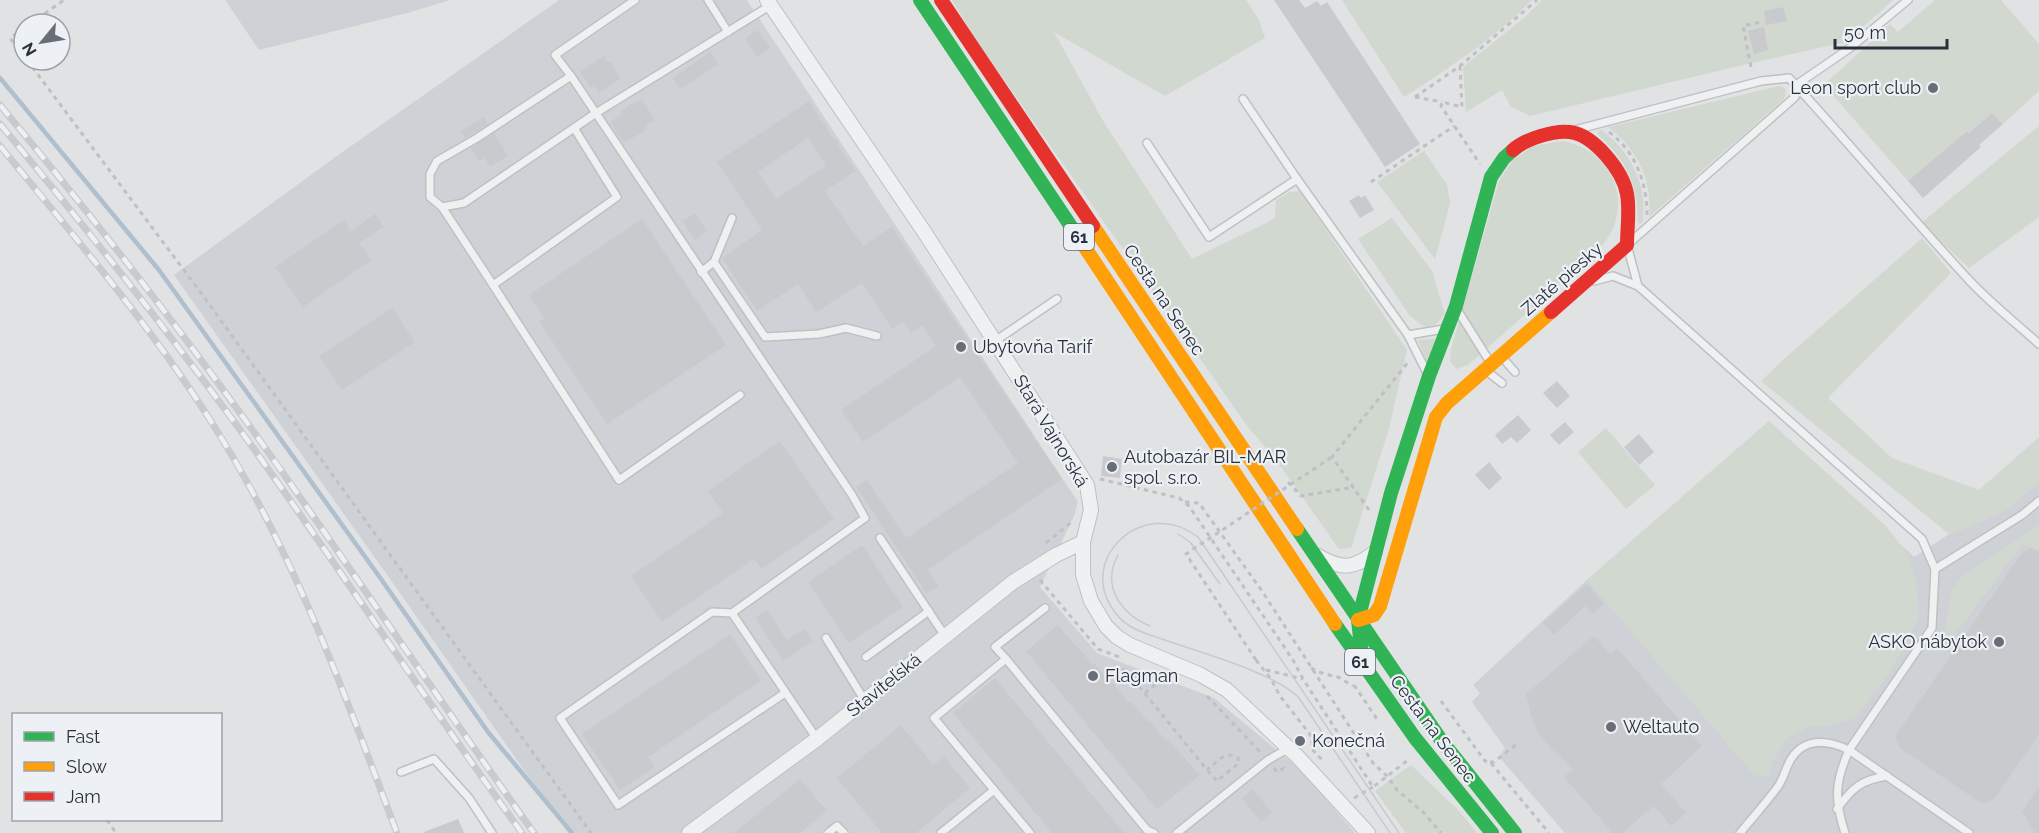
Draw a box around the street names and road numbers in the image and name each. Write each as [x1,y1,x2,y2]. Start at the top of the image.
road number: 61 [1064,224,1094,250]
street label: Zlaté piesky [1517,238,1607,320]
street label: Cesta na Senec [1120,240,1209,359]
street label: Stará Vajnorská [1010,371,1093,491]
street label: Staviteľská [842,648,925,721]
road number: 61 [1345,649,1375,675]
street label: Cesta na Senec [1386,671,1481,787]

